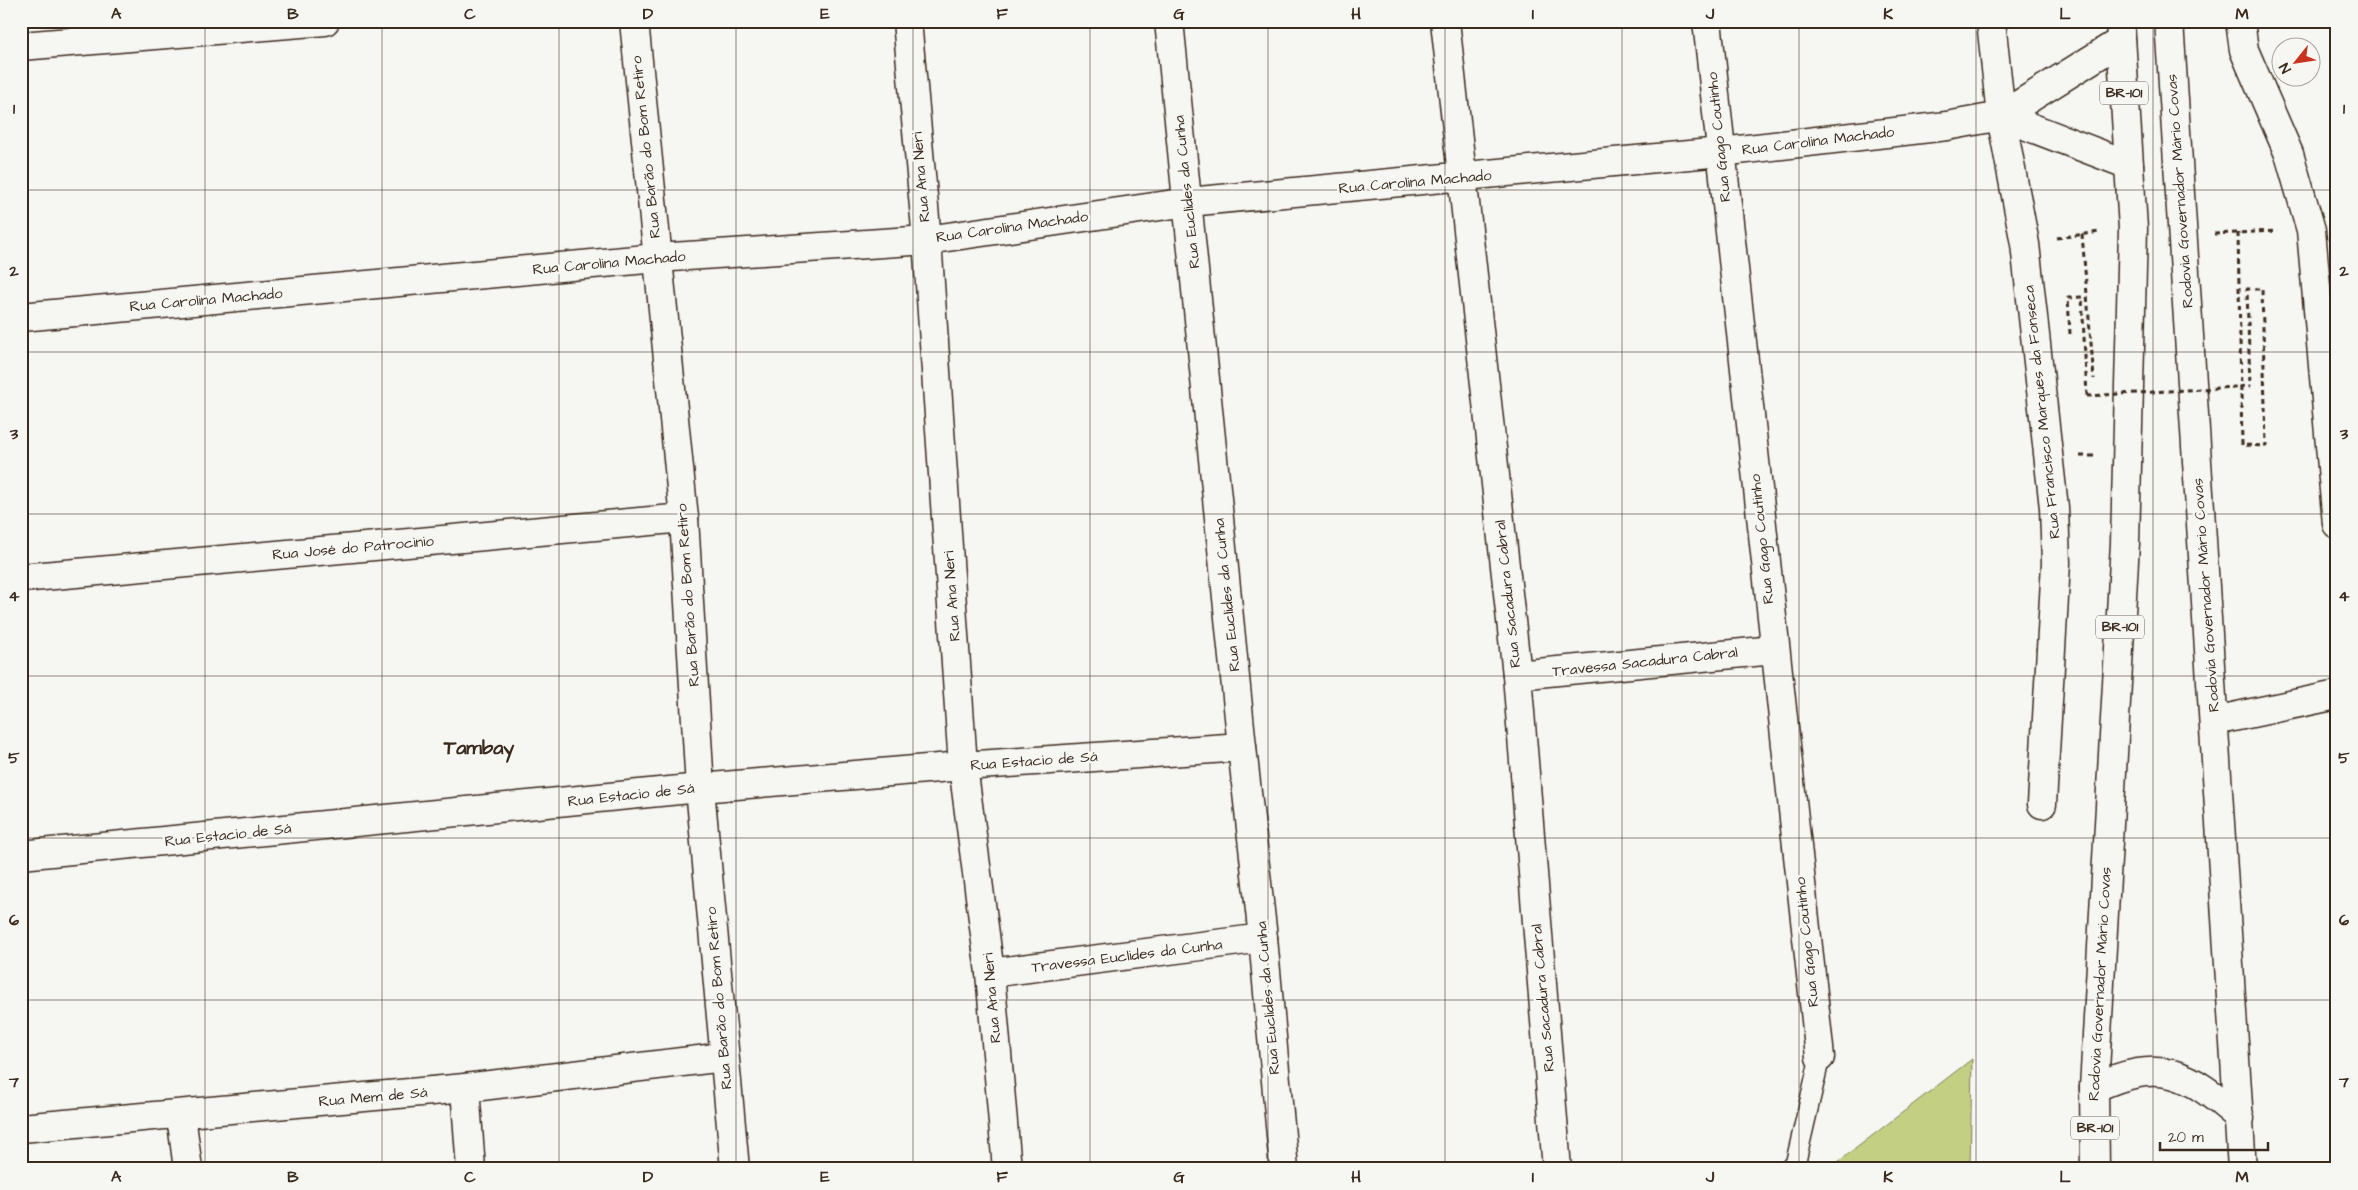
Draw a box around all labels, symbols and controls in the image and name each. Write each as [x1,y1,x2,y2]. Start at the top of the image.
text: A [111,3,122,25]
text: B [287,3,299,25]
text: C [464,3,476,25]
text: D [643,3,654,25]
text: E [820,3,830,25]
text: F [996,3,1008,25]
text: G [1173,3,1185,25]
text: H [1351,3,1361,25]
text: I [1532,3,1534,25]
text: J [1705,3,1715,25]
text: K [1883,3,1893,25]
text: L [2059,3,2071,25]
text: M [2235,3,2249,25]
north arrow [2270,38,2320,88]
street label: Rua Barão do Bom Retiro [626,54,666,239]
text: N [2275,59,2296,77]
street label: Rua Gago Coutinho [1702,70,1737,203]
street label: Rodovia Governador Mário Covas [2161,73,2199,309]
road number: BR-101 [2100,82,2148,105]
text: 1 [13,98,16,120]
text: 1 [2343,98,2346,120]
street label: Rua Euclides da Cunha [1168,114,1205,270]
street label: Rua Carolina Machado [1741,121,1896,161]
street label: Rua Ana Neri [907,130,935,223]
street label: Rua Carolina Machado [1338,165,1493,199]
street label: Rua Carolina Machado [935,206,1090,248]
street label: Rua Carolina Machado [532,246,687,280]
text: 2 [8,260,19,282]
text: 2 [2338,260,2349,282]
street label: Rua Carolina Machado [129,283,284,317]
street label: Rua Francisco Marques da Fonseca [2018,284,2066,540]
text: 3 [9,423,19,445]
text: 3 [2339,423,2349,445]
street label: Rua Gago Coutinho [1745,472,1780,605]
street label: Rodovia Governador Mário Covas [2187,477,2225,713]
street label: Rua Barão do Bom Retiro [671,502,705,687]
street label: Rua Euclides da Cunha [1208,517,1245,673]
street label: Rua Sacadura Cabral [1490,519,1526,669]
street label: Rua José do Patrocinio [271,530,435,566]
street label: Rua Ana Neri [938,549,966,642]
text: 4 [9,585,20,607]
text: 4 [2339,585,2350,607]
road number: BR-101 [2096,616,2144,638]
street label: Travessa Sacadura Cabral [1551,642,1739,682]
district label: Tambay [443,734,514,763]
street label: Rua Estacio de Sá [970,746,1099,776]
text: 5 [8,747,20,769]
text: 5 [2338,747,2350,769]
street label: Rua Estacio de Sá [567,778,696,812]
street label: Rua Estacio de Sá [164,818,293,852]
street label: Rodovia Governador Mário Covas [2083,866,2117,1102]
street label: Rua Gago Coutinho [1790,875,1825,1008]
street label: Rua Barão do Bom Retiro [701,905,737,1090]
text: 6 [9,909,19,931]
text: 6 [2339,909,2349,931]
street label: Rua Euclides da Cunha [1251,920,1285,1076]
street label: Rua Sacadura Cabral [1526,923,1560,1073]
street label: Travessa Euclides da Cunha [1030,934,1224,978]
street label: Rua Ana Neri [978,951,1006,1044]
text: 7 [8,1071,19,1093]
text: 7 [2338,1071,2349,1093]
street label: Rua Mem de Sá [318,1082,429,1112]
road number: BR-101 [2071,1116,2119,1140]
scale bar [2160,1120,2268,1152]
text: 20 m [2168,1127,2204,1148]
text: A [111,1166,122,1188]
text: B [287,1166,299,1188]
text: C [464,1166,476,1188]
text: D [643,1166,654,1188]
text: E [820,1166,830,1188]
text: F [996,1166,1008,1188]
text: G [1173,1166,1185,1188]
text: H [1351,1166,1361,1188]
text: I [1532,1166,1534,1188]
text: J [1705,1166,1715,1188]
text: K [1883,1166,1893,1188]
text: L [2059,1166,2071,1188]
text: M [2235,1166,2249,1188]

